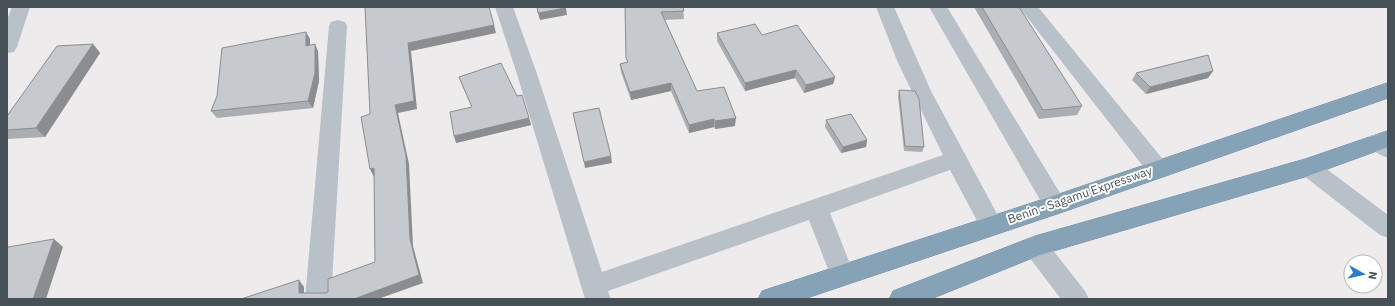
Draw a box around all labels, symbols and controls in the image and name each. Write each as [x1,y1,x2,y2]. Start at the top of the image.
street label: Benin - Sagamu Expressway [1006,163,1154,226]
north arrow [1343,254,1383,294]
text: N [1365,270,1380,280]

